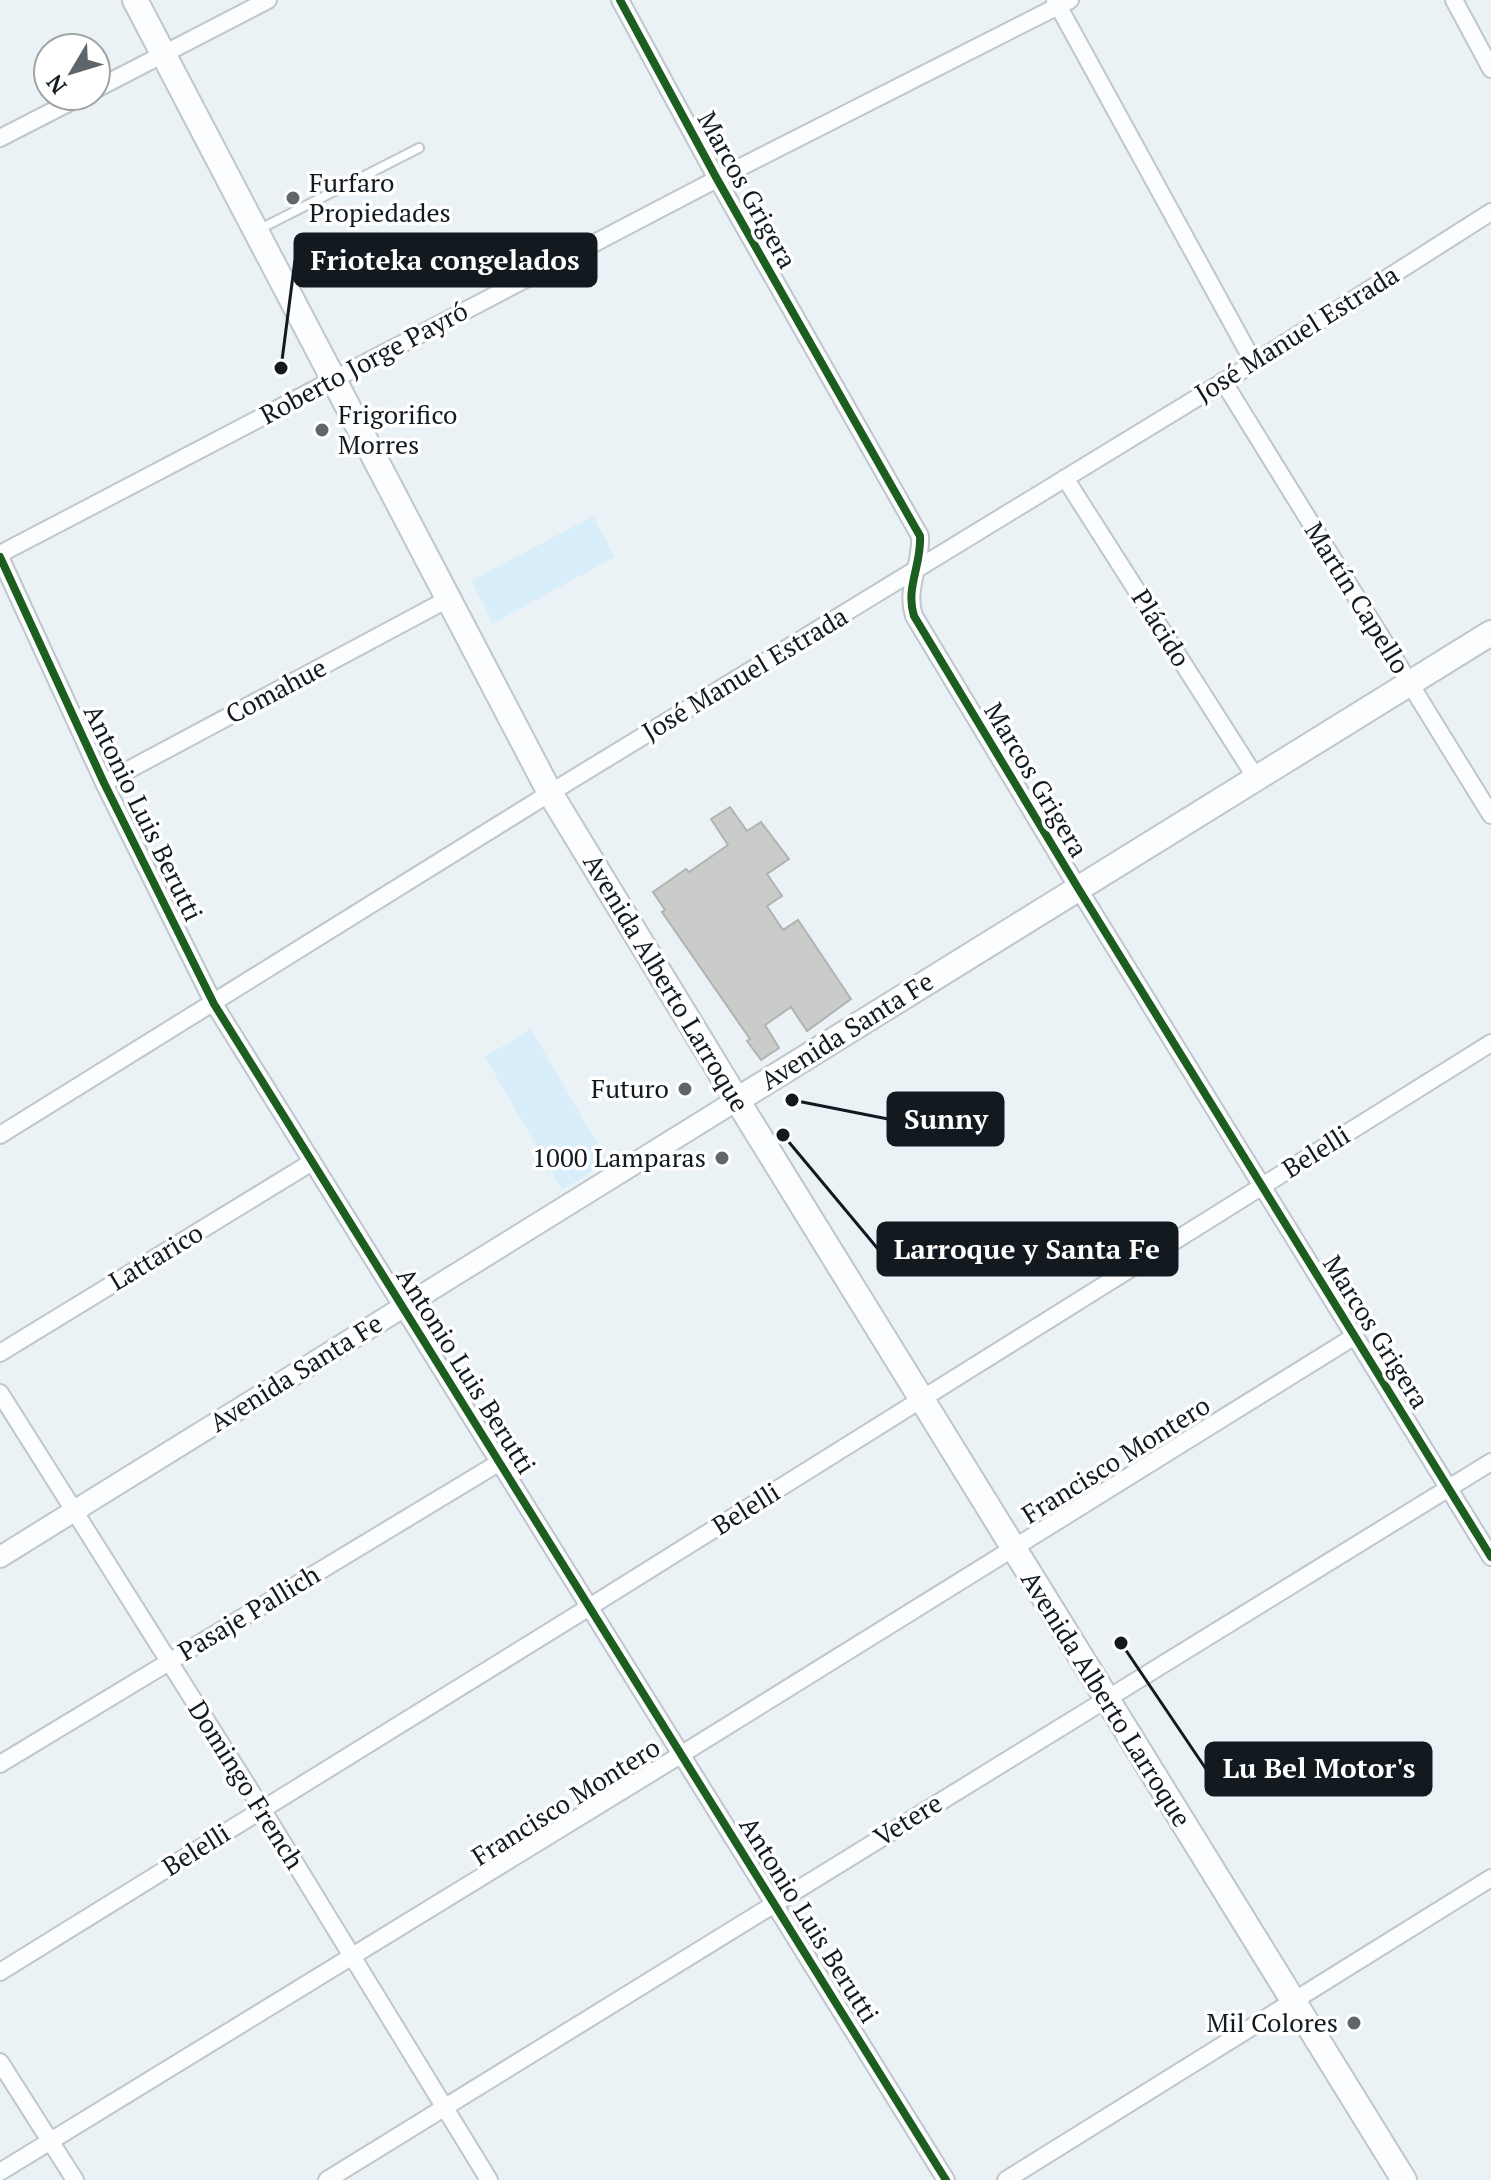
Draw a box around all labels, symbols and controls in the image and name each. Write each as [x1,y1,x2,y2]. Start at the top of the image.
north arrow [32,32,112,112]
text: N [39,69,72,100]
street label: Marcos Grigera [691,105,805,274]
place label: Furfaro Propiedades [309,165,451,229]
marker: Furfaro Propiedades [284,189,302,207]
callout: Frioteka congelados [295,234,596,286]
text: Frioteka congelados [310,241,580,278]
street label: José Manuel Estrada [1188,257,1405,410]
street label: Roberto Jorge Payró [254,293,473,431]
place label: Frigorifico Morres [338,397,457,461]
marker: Frigorifico Morres [313,421,331,439]
street label: Martín Capello [1298,515,1418,680]
street label: Plácido [1125,582,1199,673]
street label: José Manuel Estrada [635,598,853,748]
street label: Comahue [219,649,332,731]
street label: Marcos Grigera [977,696,1096,863]
street label: Antonio Luis Berutti [77,699,211,926]
street label: Avenida Alberto Larroque [576,847,758,1118]
street label: Avenida Santa Fe [754,963,939,1097]
place label: Futuro [591,1071,669,1105]
marker: Futuro [676,1080,694,1098]
callout: Sunny [888,1093,1003,1145]
text: Sunny [904,1100,989,1137]
street label: Belelli [1275,1117,1356,1185]
place label: 1000 Lamparas [532,1140,706,1174]
marker: 1000 Lamparas [713,1149,731,1167]
street label: Lattarico [102,1215,209,1297]
callout: Larroque y Santa Fe [878,1223,1177,1275]
text: Larroque y Santa Fe [894,1230,1160,1267]
street label: Marcos Grigera [1316,1248,1438,1415]
street label: Antonio Luis Berutti [390,1261,544,1480]
street label: Avenida Santa Fe [203,1305,388,1439]
street label: Francisco Montero [1015,1388,1216,1531]
street label: Belelli [705,1474,786,1542]
street label: Pasaje Pallich [171,1557,326,1668]
street label: Avenida Alberto Larroque [1014,1564,1200,1833]
street label: Domingo French [181,1694,312,1875]
street label: Francisco Montero [465,1730,666,1873]
callout: Lu Bel Motor's [1206,1743,1431,1795]
text: Lu Bel Motor's [1223,1749,1415,1786]
street label: Vetere [867,1785,948,1853]
street label: Antonio Luis Berutti [733,1810,887,2029]
street label: Belelli [155,1815,236,1883]
place label: Mil Colores [1206,2005,1338,2039]
marker: Mil Colores [1345,2014,1363,2032]

